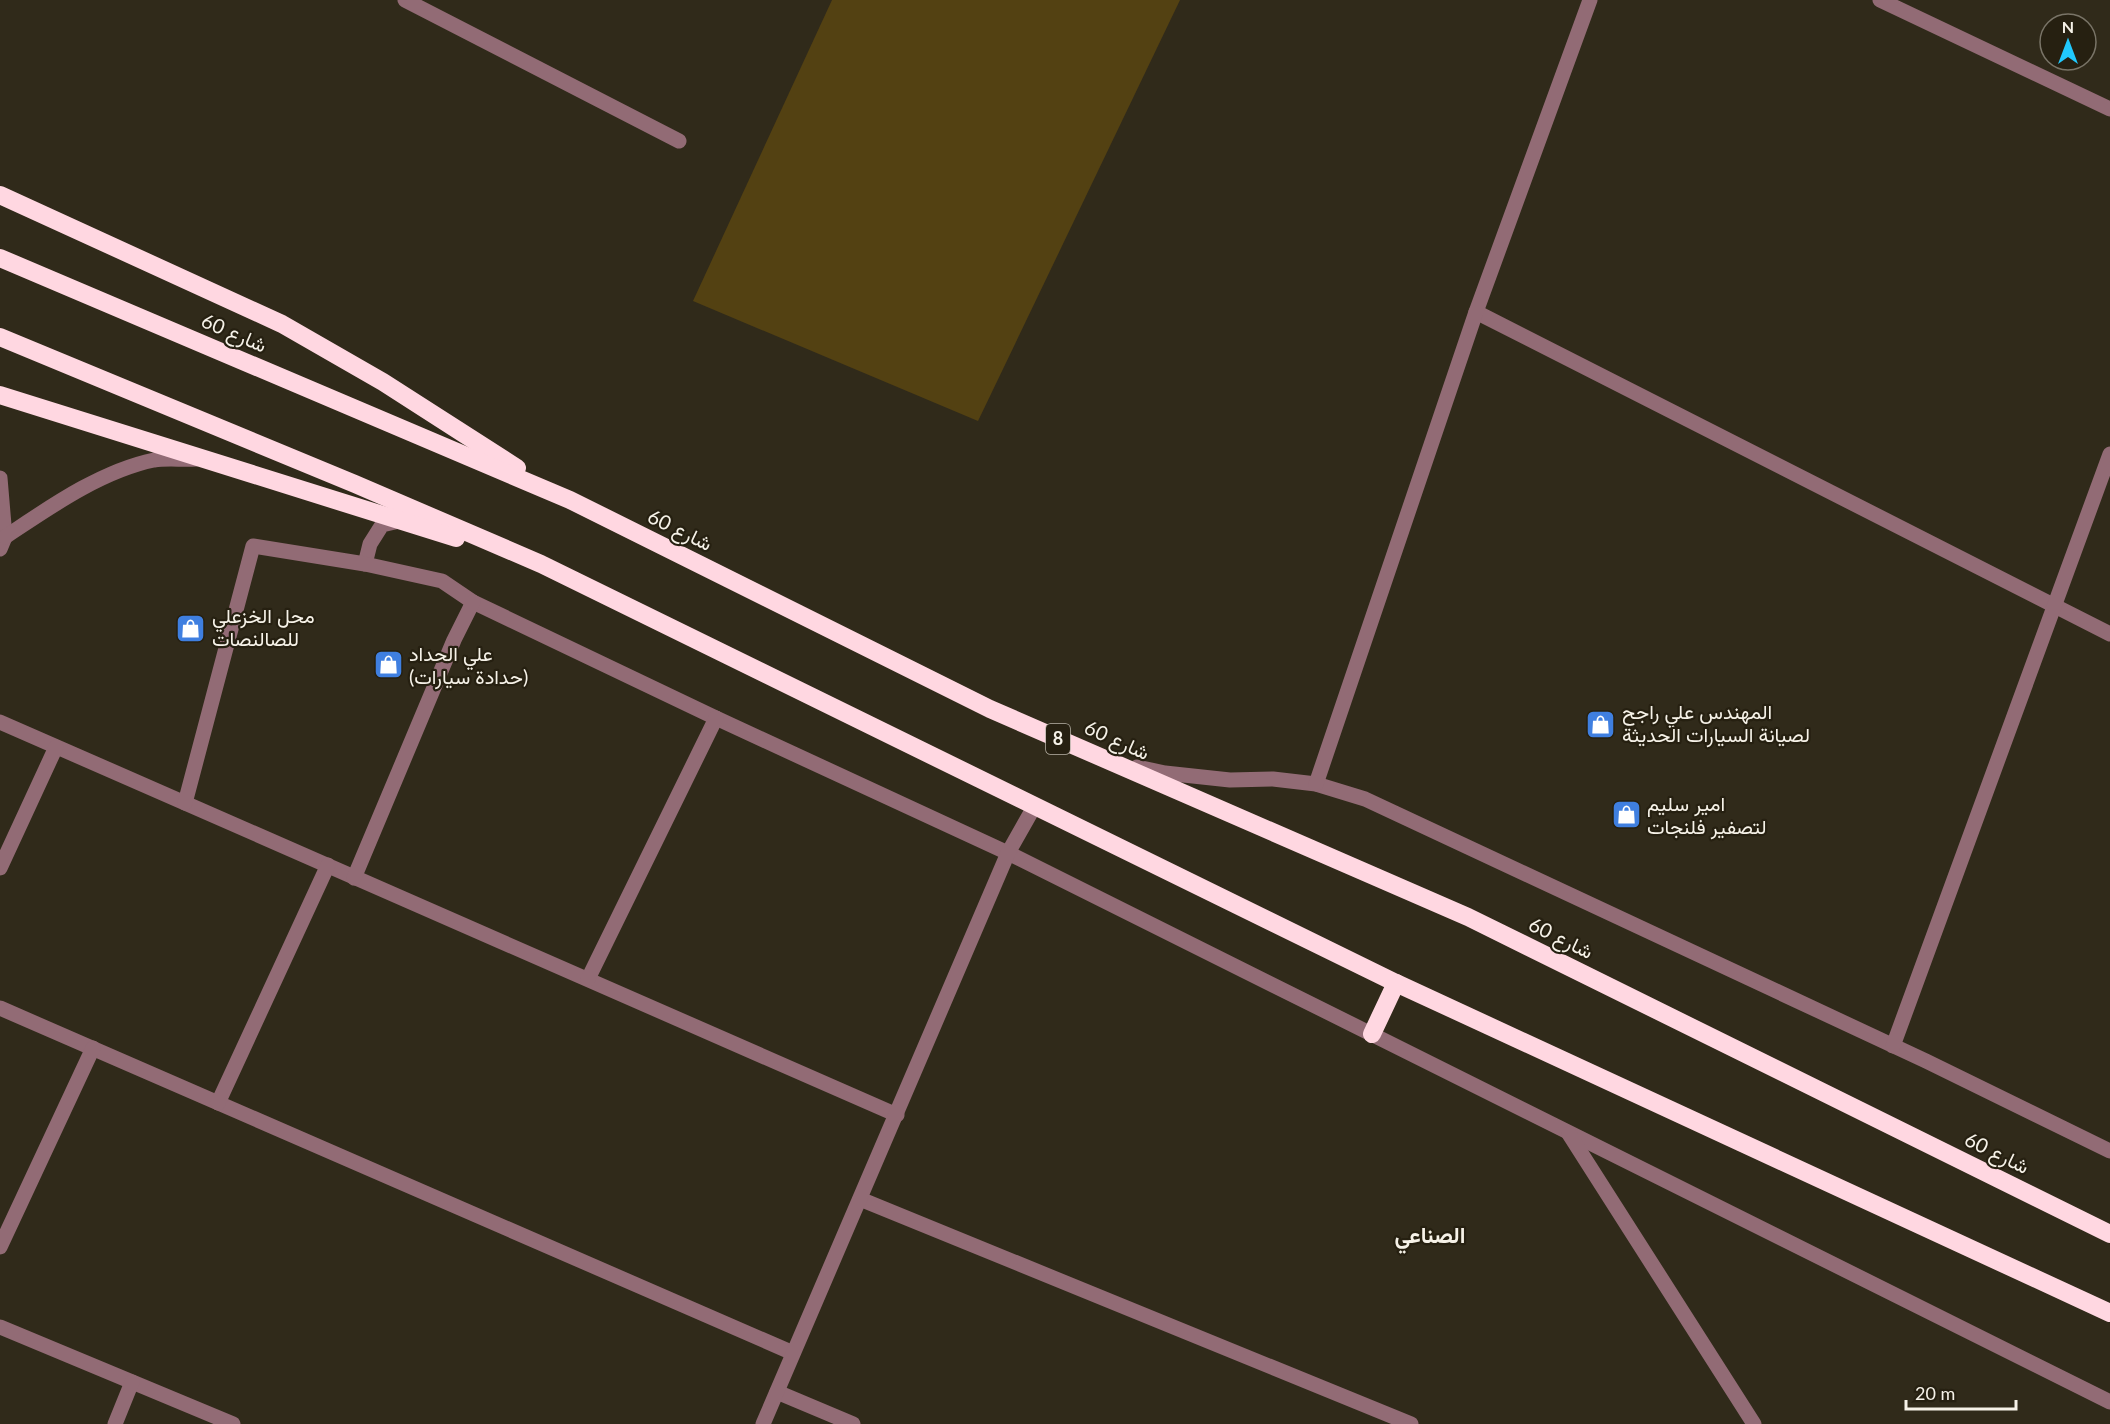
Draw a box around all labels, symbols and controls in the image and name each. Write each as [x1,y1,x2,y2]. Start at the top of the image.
north arrow [2038,12,2098,72]
text: N [2062,17,2074,36]
street label: شارع 60 [197,308,271,359]
street label: شارع 60 [643,503,717,558]
place label: محل الخزعلي للصالنصات [212,603,315,650]
shop icon: محل الخزعلي للصالنصات [175,612,207,644]
place label: علي الحداد (حدادة سيارات) [409,641,528,690]
shop icon: علي الحداد (حدادة سيارات) [372,649,404,681]
place label: المهندس علي راجح لصيانة السيارات الحديثة [1622,699,1810,748]
shop icon: المهندس علي راجح لصيانة السيارات الحديثة [1585,708,1617,740]
street label: شارع 60 [1080,714,1154,767]
road number: 8 [1046,724,1070,754]
place label: امير سليم لتصفير فلنجات [1647,791,1766,840]
shop icon: امير سليم لتصفير فلنجات [1610,799,1642,831]
street label: شارع 60 [1524,911,1598,966]
street label: شارع 60 [1960,1126,2034,1181]
district label: الصناعي [1395,1221,1465,1254]
scale bar [1906,1373,2016,1411]
text: 20 m [1915,1382,1955,1404]

